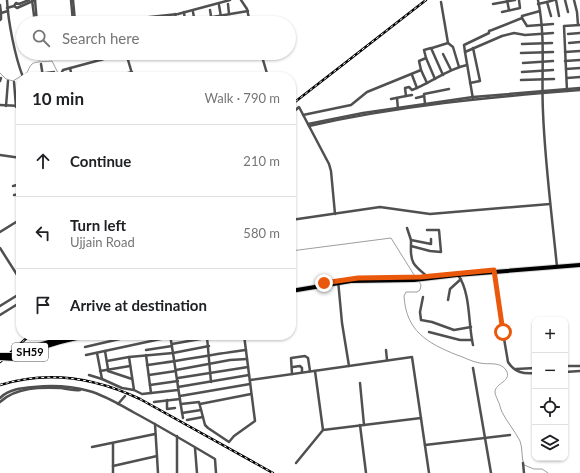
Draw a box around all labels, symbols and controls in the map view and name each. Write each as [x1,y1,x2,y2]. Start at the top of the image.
search box [16,16,296,60]
icon: search [30,27,52,49]
text: Search here [62,29,139,47]
text: 10 min [32,88,84,109]
text: Walk · 790 m [204,90,280,106]
icon: ahead [32,150,54,172]
text: Continue [70,152,131,170]
text: 210 m [243,153,280,169]
text: Turn left [70,216,126,234]
icon: left [32,222,54,244]
text: 580 m [243,225,280,241]
text: Ujjain Road [70,234,135,250]
route end [315,274,333,292]
icon: arrive [32,294,54,316]
text: Arrive at destination [70,296,207,314]
map controls [532,317,568,461]
button: + [532,317,568,353]
route start [494,323,512,341]
road number: SH59 [12,343,48,361]
button: − [532,353,568,389]
button: locate [532,389,568,425]
button: layers [532,425,568,461]

